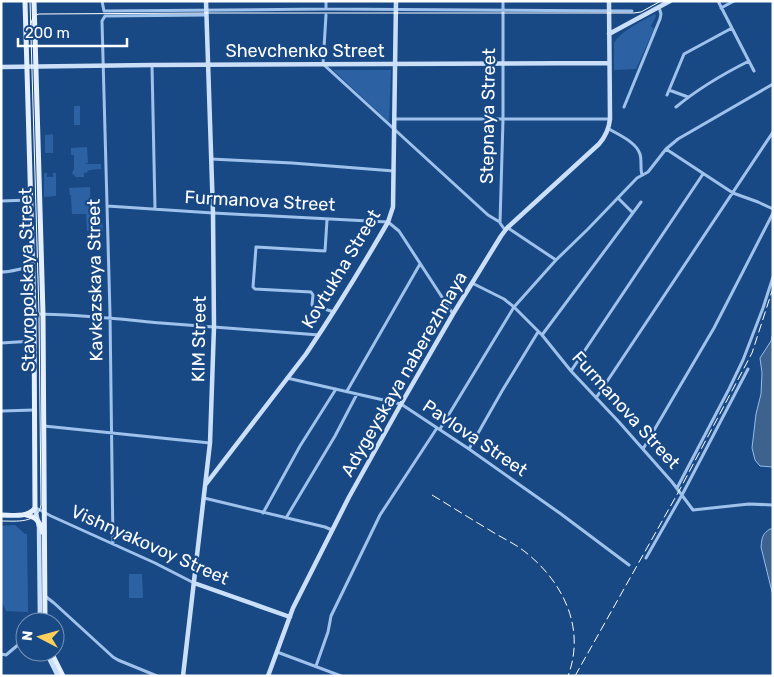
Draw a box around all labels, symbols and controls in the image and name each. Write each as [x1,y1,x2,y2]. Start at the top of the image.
scale bar [18,15,126,47]
text: 200 m [25,24,70,42]
street label: Shevchenko Street [225,40,385,62]
street label: Stepnaya Street [476,48,500,184]
street label: Furmanova Street [184,186,336,216]
street label: Stavropolskaya Street [14,188,40,372]
street label: Kavkazskaya Street [83,199,107,361]
street label: Kovtukha Street [297,206,385,332]
street label: Adygeyskaya naberezhnaya [336,268,472,480]
street label: KIM Street [187,296,211,382]
street label: Furmanova Street [567,347,685,473]
street label: Pavlova Street [418,395,532,481]
street label: Vishnyakovoy Street [68,500,232,590]
north arrow [15,612,65,662]
text: N [19,630,37,642]

